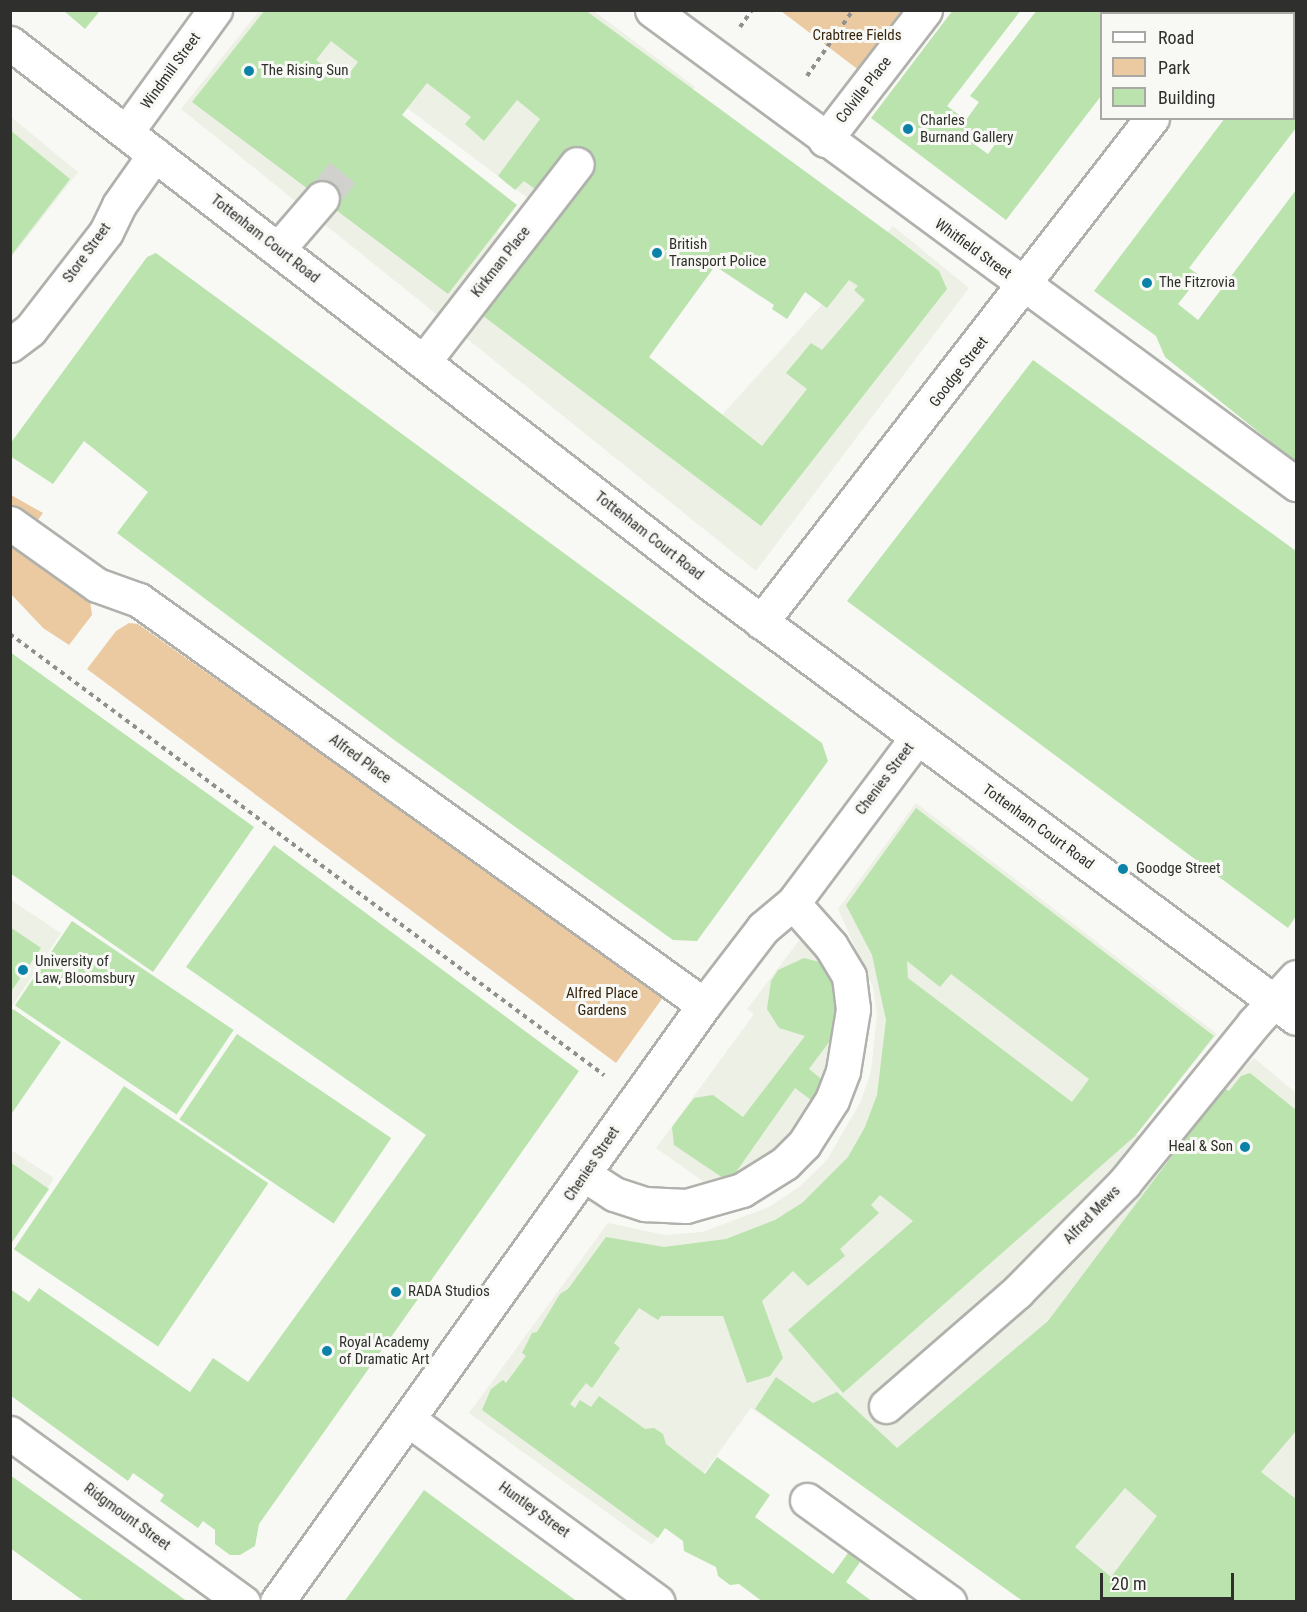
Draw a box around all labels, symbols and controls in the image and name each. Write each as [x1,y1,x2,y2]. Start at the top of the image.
legend [1100,12,1295,120]
park label: Crabtree Fields [812,27,902,45]
text: Road [1158,27,1194,48]
street label: Windmill Street [137,29,205,113]
street label: Colville Place [832,53,896,127]
text: Park [1158,57,1190,78]
place label: The Rising Sun [261,62,349,80]
marker: The Rising Sun [242,64,256,78]
text: Building [1158,87,1215,108]
place label: Charles Burnand Gallery [920,111,1014,146]
marker: Charles Burnand Gallery [901,122,915,136]
street label: Tottenham Court Road [207,191,323,287]
street label: Whitfield Street [931,215,1015,283]
street label: Store Street [59,220,115,286]
street label: Kirkman Place [468,223,534,301]
place label: British Transport Police [669,235,766,270]
marker: British Transport Police [650,246,664,260]
place label: The Fitzrovia [1159,274,1235,292]
marker: The Fitzrovia [1140,276,1154,290]
street label: Goodge Street [926,333,992,411]
street label: Tottenham Court Road [591,488,707,584]
street label: Alfred Place [326,731,394,787]
street label: Chenies Street [852,739,918,819]
street label: Tottenham Court Road [979,781,1097,873]
marker: Goodge Street [1114,860,1132,878]
place label: Goodge Street [1136,860,1220,878]
place label: University of Law, Bloomsbury [35,952,135,987]
marker: University of Law, Bloomsbury [16,963,30,977]
park label: Alfred Place Gardens [566,984,638,1019]
street label: Chenies Street [561,1123,623,1205]
place label: Heal & Son [1168,1138,1233,1156]
marker: Heal & Son [1238,1140,1252,1154]
street label: Alfred Mews [1060,1182,1124,1248]
place label: RADA Studios [408,1283,490,1301]
marker: RADA Studios [389,1285,403,1299]
place label: Royal Academy of Dramatic Art [339,1333,429,1368]
marker: Royal Academy of Dramatic Art [320,1344,334,1358]
street label: Huntley Street [495,1478,573,1542]
street label: Ridgmount Street [80,1480,174,1554]
scale bar [1103,1561,1236,1599]
text: 20 m [1111,1573,1146,1594]

